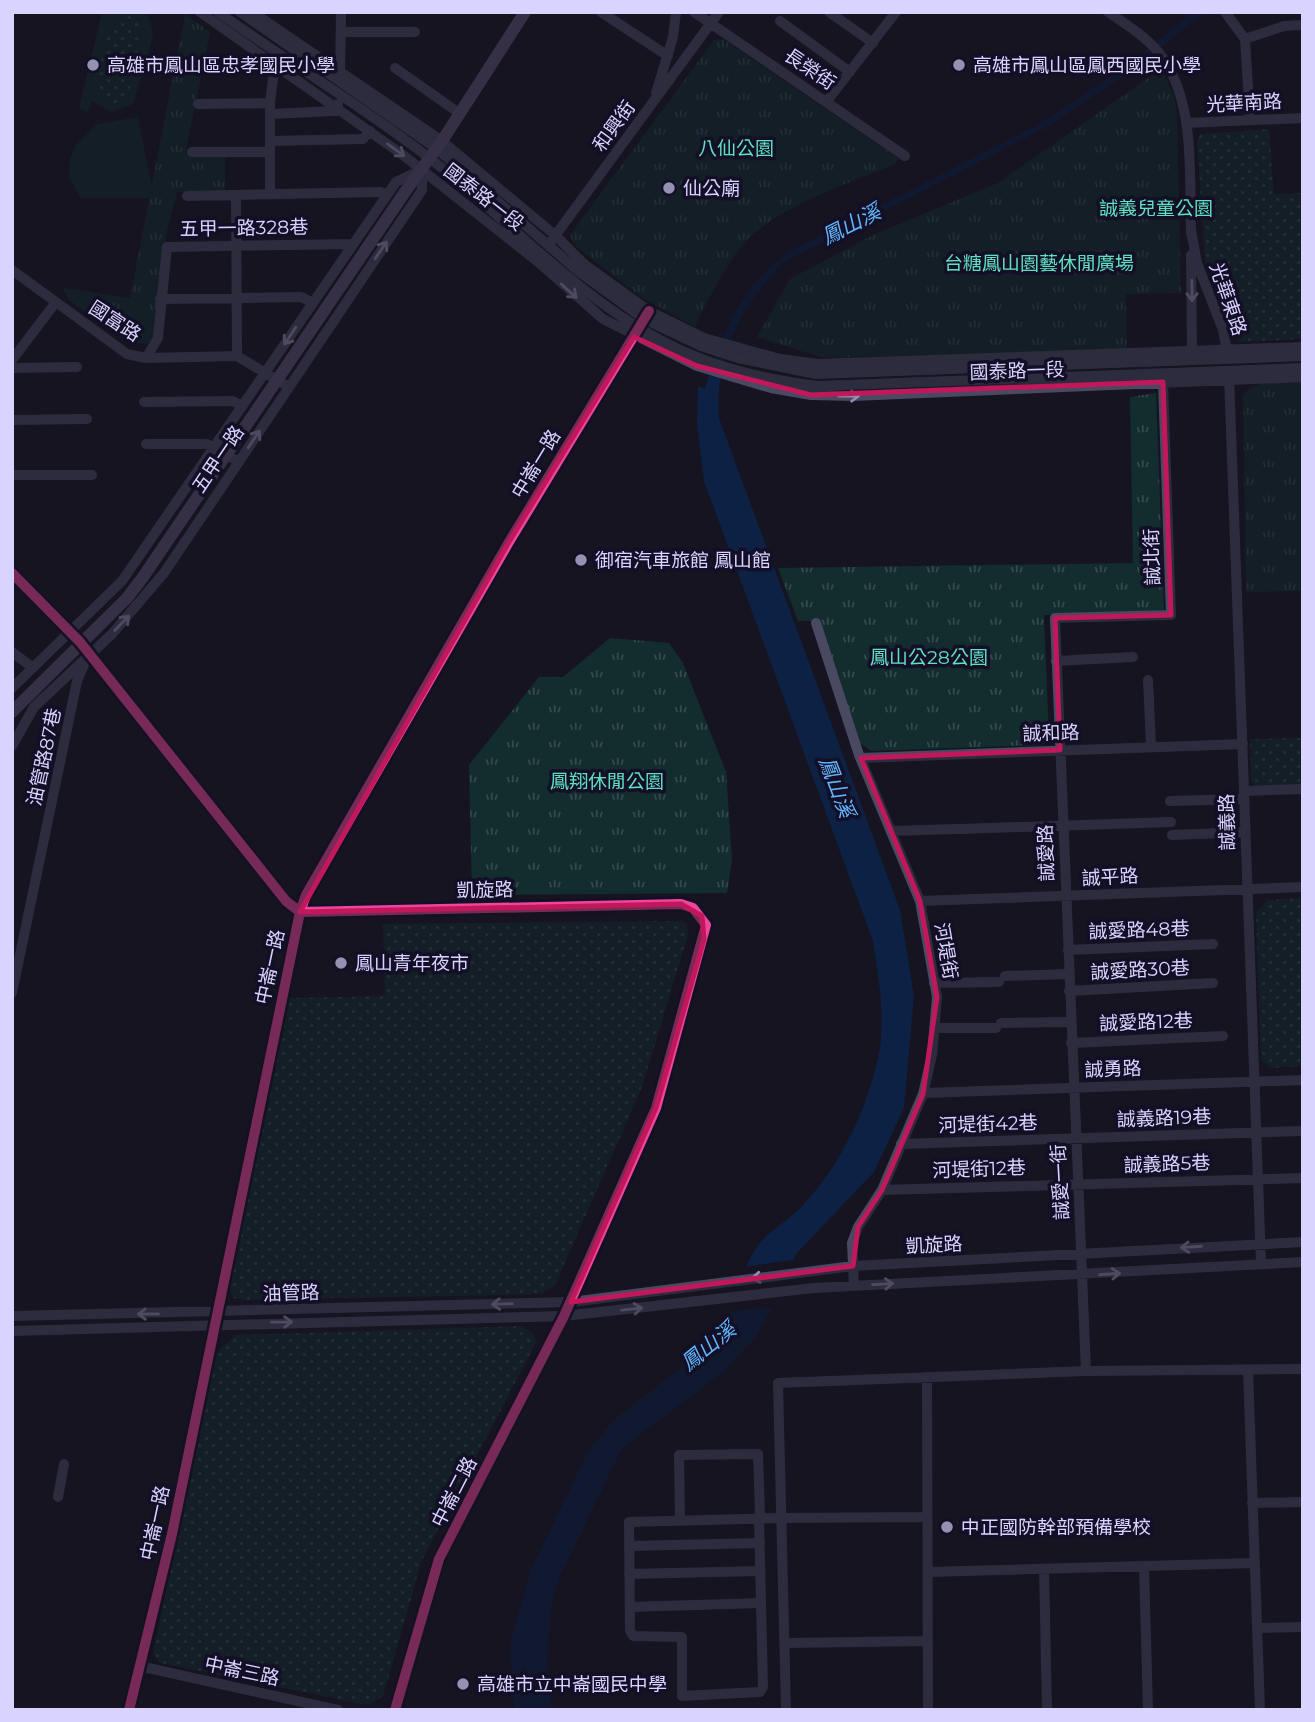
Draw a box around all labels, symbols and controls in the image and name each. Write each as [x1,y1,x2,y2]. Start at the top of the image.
street label: 長榮街 [780,44,840,94]
place label: 高雄市鳳山區忠孝國民小學 [107,54,335,77]
place label: 高雄市鳳山區鳳西國民小學 [973,54,1201,77]
marker: 高雄市鳳山區忠孝國民小學 [85,57,101,73]
marker: 高雄市鳳山區鳳西國民小學 [951,57,967,73]
street label: 光華南路 [1205,90,1283,116]
street label: 和興街 [588,96,640,156]
park label: 八仙公園 [698,137,774,160]
one-way arrow [386,143,405,158]
street label: 國泰路一段 [439,159,529,235]
place label: 仙公廟 [683,177,740,200]
marker: 仙公廟 [661,180,677,196]
water label: 鳳山溪 [817,197,887,249]
park label: 誠義兒童公園 [1099,197,1213,220]
street label: 五甲一路328巷 [180,215,308,241]
one-way arrow [374,241,388,260]
park label: 台糖鳳山園藝休閒廣場 [944,252,1134,275]
street label: 光華東路 [1205,259,1251,339]
one-way arrow [1185,279,1198,302]
one-way arrow [560,283,577,300]
street label: 國富路 [85,296,145,346]
one-way arrow [283,326,297,345]
street label: 國泰路一段 [969,358,1065,384]
one-way arrow [837,389,860,403]
street label: 五甲一路 [187,421,249,497]
street label: 中崙一路 [507,425,565,503]
one-way arrow [247,430,261,449]
street label: 誠北街 [1140,528,1164,586]
place label: 御宿汽車旅館 鳳山館 [595,549,771,572]
marker: 御宿汽車旅館 鳳山館 [573,552,589,568]
one-way arrow [113,615,130,632]
park label: 鳳山公28公園 [870,646,988,669]
street label: 油管路87巷 [22,706,66,808]
street label: 誠和路 [1022,721,1080,745]
water label: 鳳山溪 [814,753,861,824]
park label: 鳳翔休閒公園 [550,770,664,793]
street label: 誠義路 [1215,793,1239,851]
street label: 誠愛路 [1034,824,1058,882]
street label: 誠平路 [1081,864,1139,890]
street label: 凱旋路 [456,878,514,902]
street label: 誠愛路48巷 [1088,917,1190,943]
street label: 河堤街 [930,921,962,981]
street label: 中崙一路 [251,927,289,1007]
place label: 鳳山青年夜市 [355,952,469,975]
marker: 鳳山青年夜市 [333,955,349,971]
street label: 誠愛路30巷 [1090,956,1190,984]
street label: 誠愛路12巷 [1099,1009,1193,1035]
street label: 誠勇路 [1084,1057,1142,1081]
street label: 誠義路19巷 [1116,1105,1212,1131]
street label: 河堤街42巷 [938,1111,1038,1137]
street label: 誠愛一街 [1047,1143,1073,1221]
street label: 誠義路5巷 [1123,1151,1211,1177]
street label: 河堤街12巷 [932,1156,1026,1182]
street label: 凱旋路 [905,1232,963,1258]
one-way arrow [1180,1241,1203,1254]
one-way arrow [1098,1267,1121,1280]
one-way arrow [751,1271,774,1284]
one-way arrow [871,1278,894,1291]
street label: 油管路 [262,1281,320,1305]
one-way arrow [491,1297,514,1310]
one-way arrow [620,1302,643,1315]
one-way arrow [137,1307,160,1321]
water label: 鳳山溪 [676,1315,743,1376]
one-way arrow [270,1316,293,1329]
street label: 中崙二路 [426,1453,482,1531]
street label: 中崙一路 [136,1483,174,1563]
place label: 中正國防幹部預備學校 [961,1516,1151,1539]
marker: 中正國防幹部預備學校 [939,1519,955,1535]
street label: 中崙三路 [202,1652,282,1690]
place label: 高雄市立中崙國民中學 [477,1673,667,1696]
marker: 高雄市立中崙國民中學 [455,1676,471,1692]

